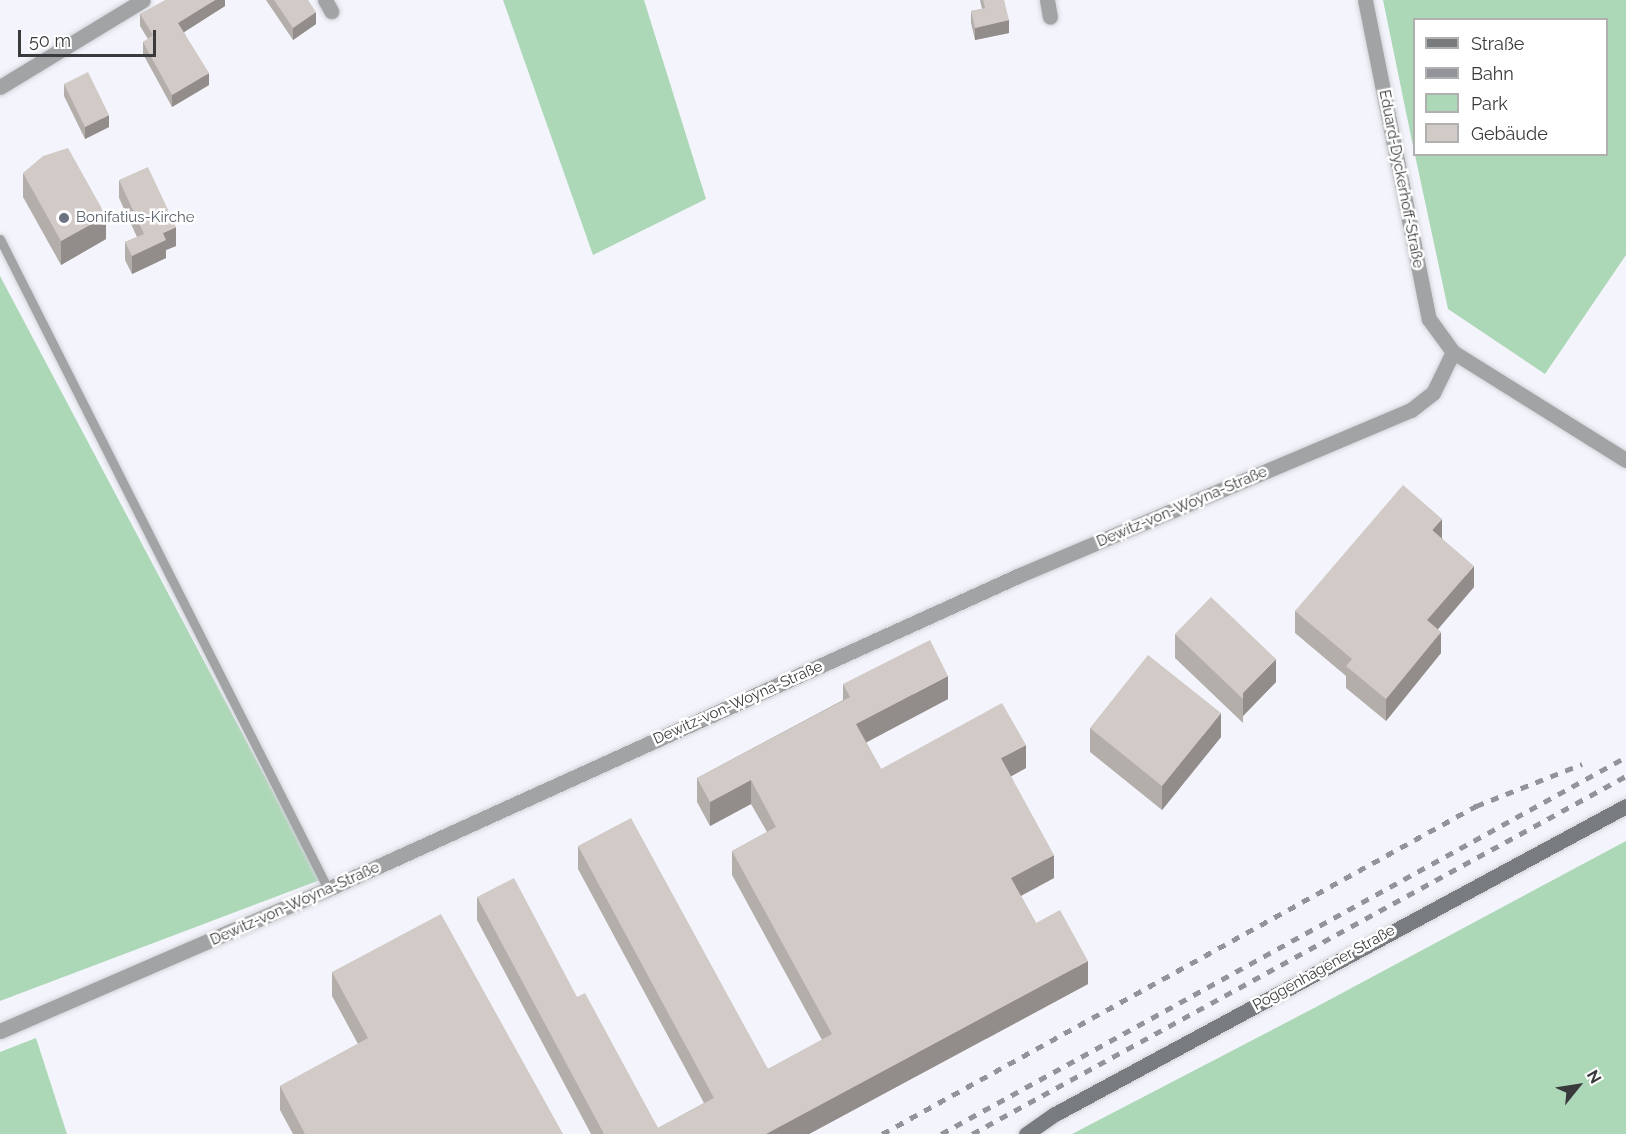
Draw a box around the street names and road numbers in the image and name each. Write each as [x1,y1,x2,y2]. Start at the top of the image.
street label: Eduard-Dyckerhoff-Straße [1375,88,1427,270]
street label: Dewitz-von-Woyna-Straße [1094,463,1270,551]
street label: Dewitz-von-Woyna-Straße [651,657,825,749]
street label: Dewitz-von-Woyna-Straße [208,858,382,950]
street label: Poggenhagener Straße [1250,921,1398,1015]

